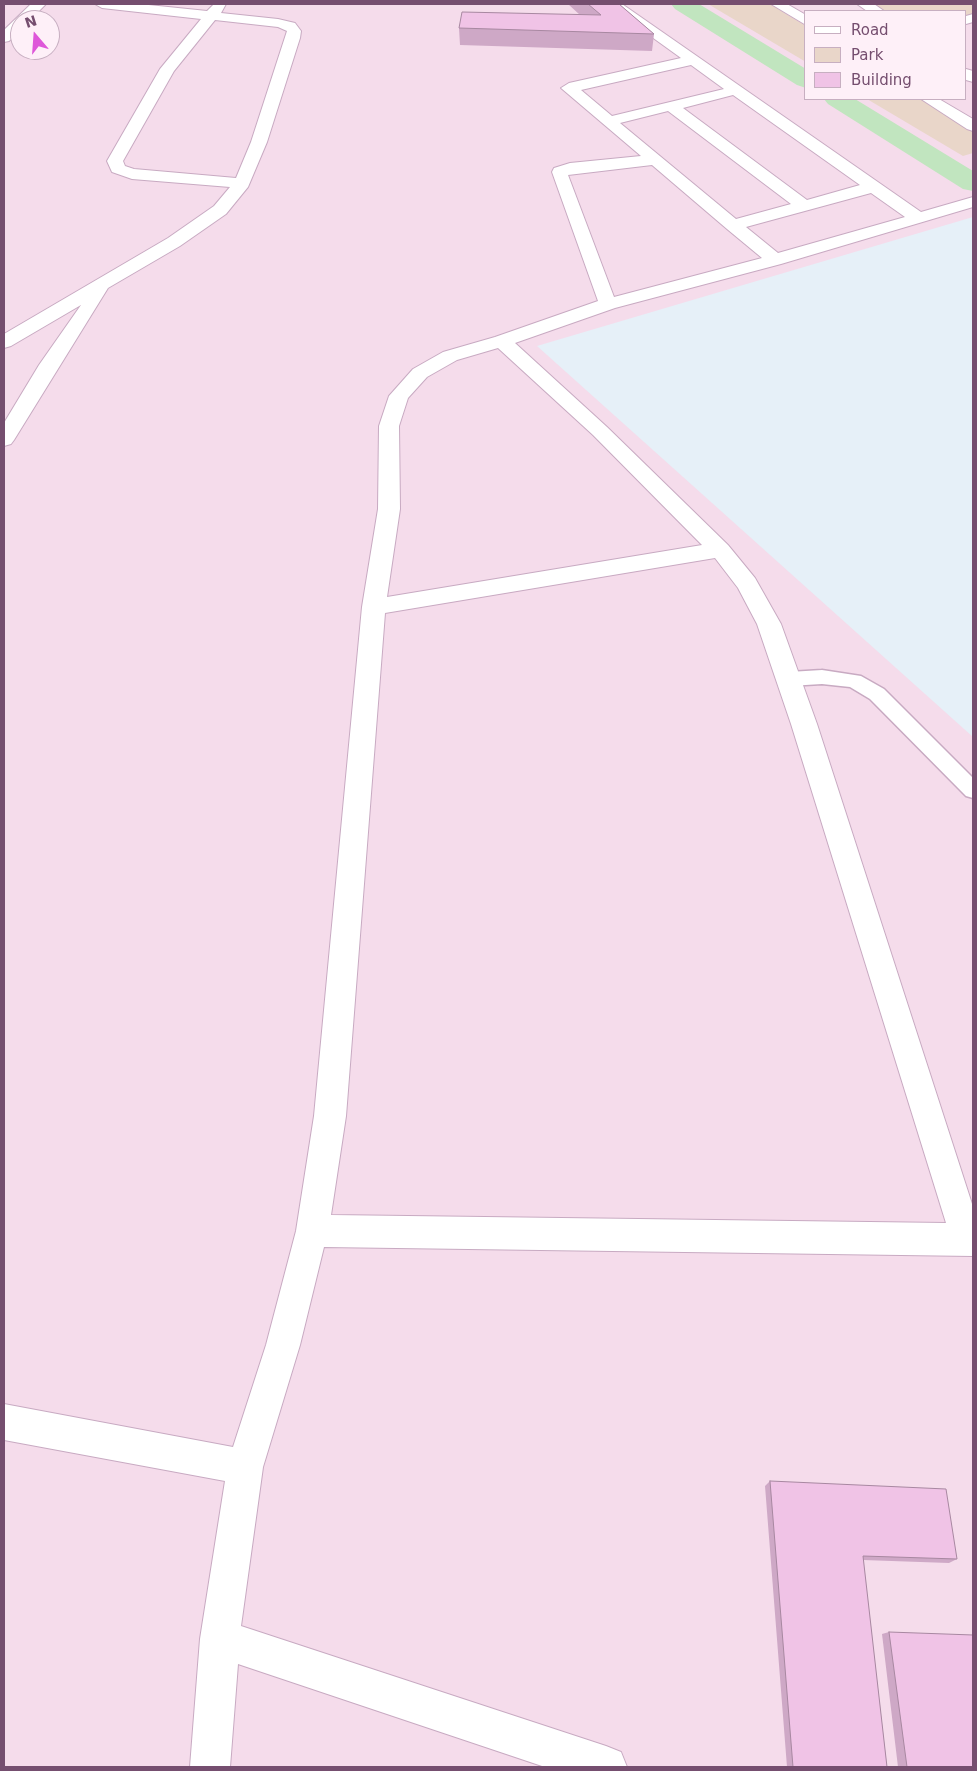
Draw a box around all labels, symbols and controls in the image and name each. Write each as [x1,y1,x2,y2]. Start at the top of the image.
north arrow [10,10,60,60]
legend [804,10,967,100]
text: N [23,12,39,31]
text: Road [851,21,889,39]
text: Park [851,46,883,64]
text: Building [851,71,912,89]

